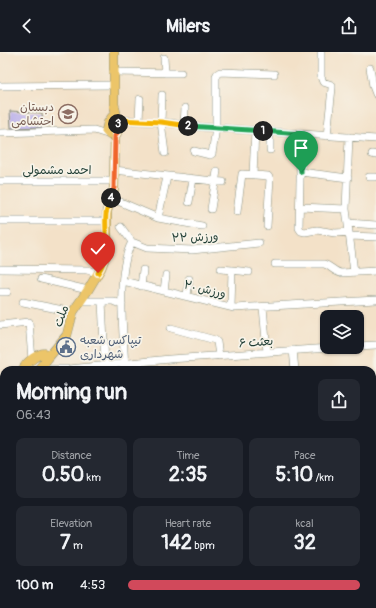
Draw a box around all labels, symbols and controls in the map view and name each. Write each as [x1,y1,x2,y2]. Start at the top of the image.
icon: back [16,15,38,37]
text: Milers [166,15,210,38]
icon: share [338,15,360,37]
place label: دبستان احتشامی [11,100,54,129]
school or university icon: دبستان احتشامی [57,103,79,125]
pin: 3 [108,114,128,134]
pin: 2 [178,116,198,136]
text: 3 [115,117,121,130]
text: 2 [185,119,191,132]
pin: 1 [253,121,273,141]
text: 1 [261,124,265,137]
pin [284,131,318,172]
icon: arrive [290,137,312,159]
street label: احمد مشمولی [22,163,92,178]
pin: 4 [101,188,121,208]
text: 4 [108,191,114,204]
street label: ورزش ۲۲ [171,229,219,246]
pin [81,232,115,273]
icon: check [87,238,109,260]
street label: ورزش ۲۰ [182,277,227,302]
street label: ملت [51,303,72,329]
map controls [320,310,364,354]
button: layers [320,310,364,354]
place label: تیپاکس شعبه شهرداری [80,333,142,362]
street label: بعثت ۶ [238,334,274,351]
public building icon: تیپاکس شعبه شهرداری [55,336,77,358]
text: Morning run [16,378,127,406]
button: share [318,379,360,421]
text: 06:43 [16,407,51,423]
text: Distance [51,449,91,462]
text: Time [176,449,199,462]
text: Pace [294,449,316,462]
text: 0.50 [42,462,84,487]
text: 2:35 [169,462,207,487]
text: 5:10 [275,462,313,487]
text: km [84,471,101,484]
text: /km [313,471,334,484]
text: Elevation [50,517,92,530]
text: Heart rate [165,517,211,530]
text: kcal [296,517,314,530]
text: 7 [60,530,71,555]
text: 142 [161,530,192,555]
text: 32 [293,530,316,555]
text: m [71,539,83,552]
text: bpm [192,539,215,552]
text: 100 m [16,577,53,593]
text: 4:53 [80,577,105,593]

